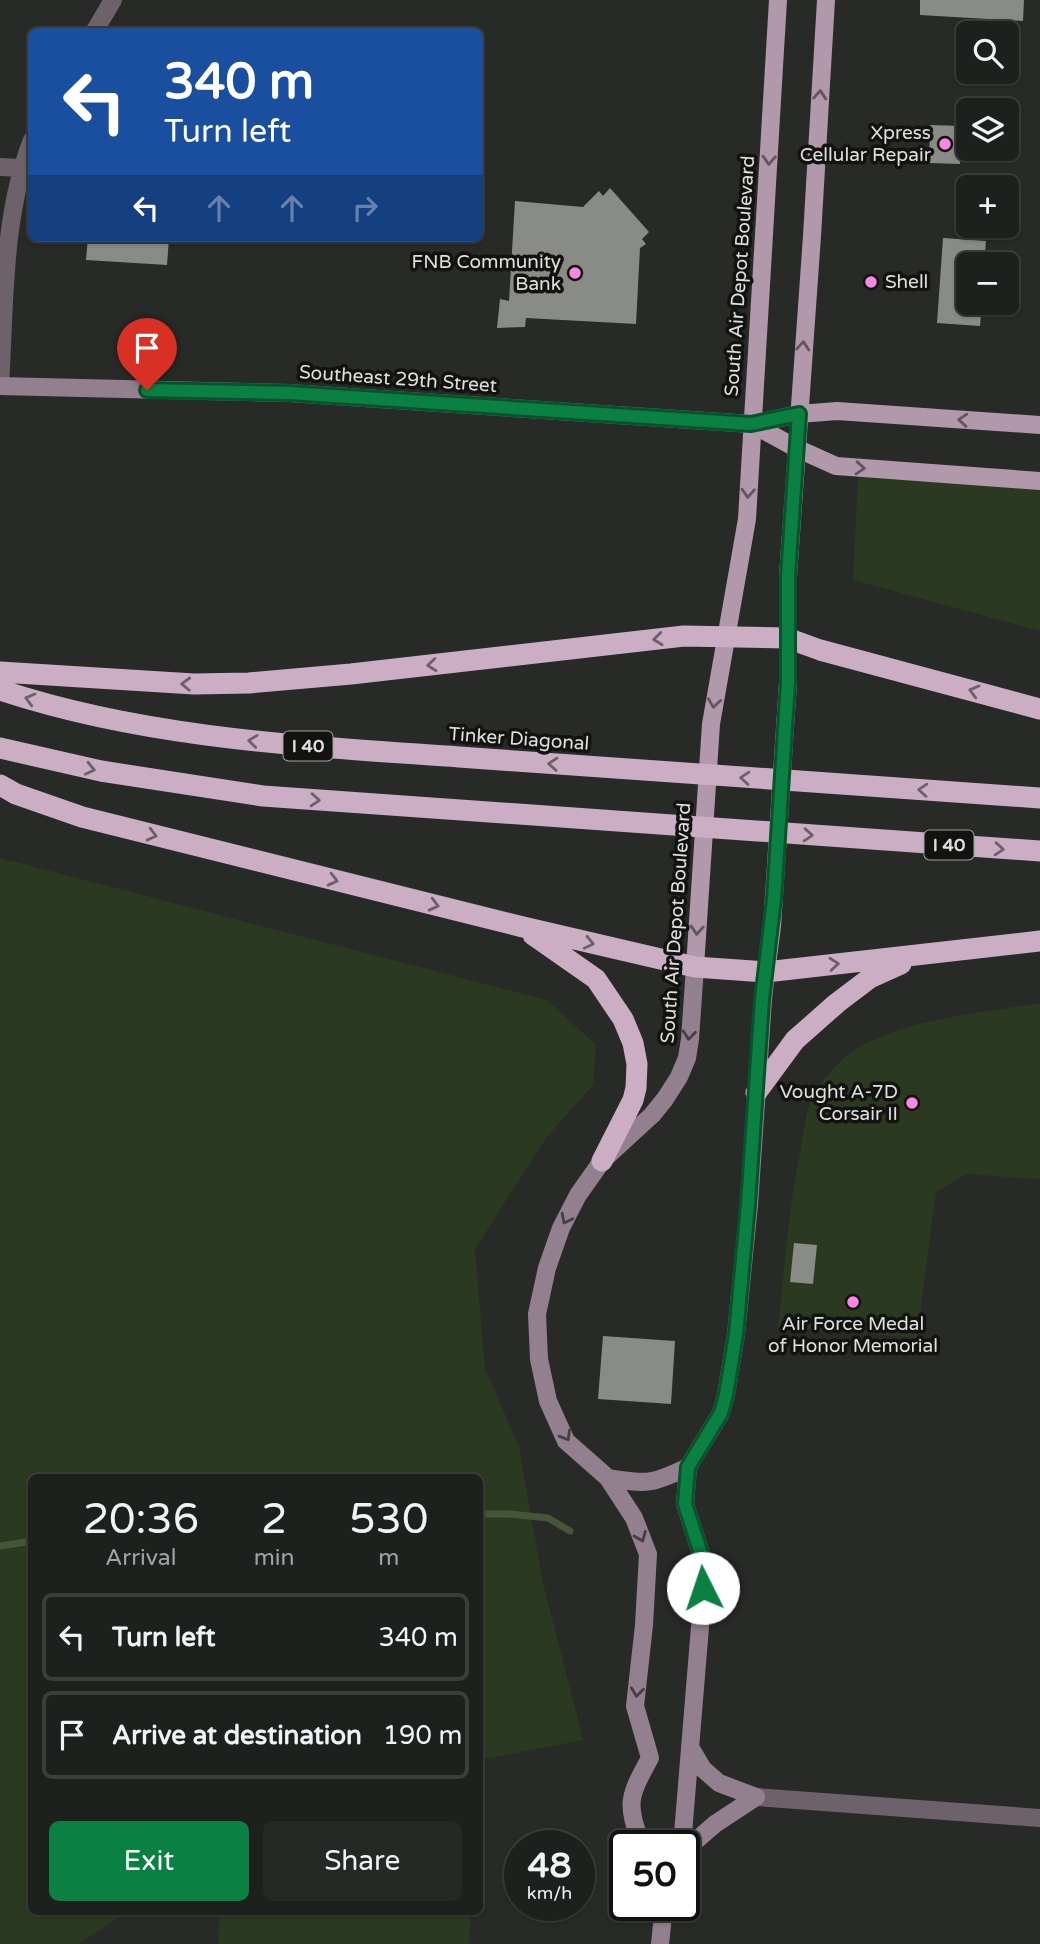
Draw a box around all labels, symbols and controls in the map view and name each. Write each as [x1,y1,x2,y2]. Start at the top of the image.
map controls [956,21,1019,315]
button: search [956,21,1019,84]
text: 340 m [164,53,314,112]
icon: left [49,56,140,147]
one-way arrow [812,89,827,100]
button: layers [956,98,1019,161]
text: Turn left [164,113,291,151]
place label: Xpress Cellular Repair [800,122,932,166]
marker: Xpress Cellular Repair [937,136,953,152]
street label: South Air Depot Boulevard [721,155,759,397]
one-way arrow [762,155,777,166]
button: + [956,175,1019,238]
icon: left [127,189,165,227]
icon: ahead [200,189,238,227]
icon: ahead [273,189,311,227]
icon: right [346,189,384,227]
place label: FNB Community Bank [412,251,561,295]
button: − [956,252,1019,315]
marker: FNB Community Bank [567,265,583,281]
place label: Shell [885,271,928,293]
marker: Shell [863,274,879,290]
pin [117,318,177,390]
icon: arrive [128,329,166,367]
one-way arrow [795,340,810,351]
street label: Southeast 29th Street [298,361,498,397]
one-way arrow [957,413,968,428]
one-way arrow [855,460,866,475]
one-way arrow [741,487,756,498]
one-way arrow [652,631,663,646]
one-way arrow [426,657,438,672]
one-way arrow [180,676,191,691]
one-way arrow [968,685,980,699]
one-way arrow [24,693,36,708]
one-way arrow [707,697,722,709]
street label: Tinker Diagonal [448,723,590,755]
road number: I 40 [284,732,332,760]
one-way arrow [247,733,259,748]
one-way arrow [548,757,559,772]
one-way arrow [84,761,96,775]
one-way arrow [739,770,750,785]
one-way arrow [917,783,928,798]
one-way arrow [310,792,321,807]
street label: South Air Depot Boulevard [657,802,695,1044]
one-way arrow [146,827,158,841]
one-way arrow [802,827,813,842]
road number: I 40 [925,830,974,860]
one-way arrow [994,841,1005,856]
one-way arrow [327,872,339,886]
one-way arrow [428,897,440,911]
one-way arrow [690,924,705,935]
one-way arrow [583,935,595,949]
one-way arrow [829,957,840,972]
one-way arrow [682,1029,697,1041]
place label: Vought A-7D Corsair II [780,1081,898,1125]
marker: Vought A-7D Corsair II [904,1095,920,1111]
one-way arrow [560,1212,574,1224]
marker: Air Force Medal of Honor Memorial [845,1294,861,1310]
place label: Air Force Medal of Honor Memorial [768,1313,938,1357]
one-way arrow [558,1429,571,1442]
text: 20:36 [83,1494,199,1545]
text: 2 [261,1494,287,1545]
text: 530 [349,1494,428,1545]
one-way arrow [633,1530,647,1542]
text: Arrival [105,1544,176,1572]
text: min [254,1544,295,1572]
text: m [378,1544,399,1572]
position arrow [666,1551,740,1625]
icon: left [53,1618,91,1656]
text: Turn left [112,1622,215,1653]
text: 340 m [378,1622,458,1653]
one-way arrow [629,1686,644,1698]
icon: arrive [53,1716,91,1754]
text: Arrive at destination [112,1720,362,1751]
text: 190 m [383,1720,462,1751]
button: Exit [49,1821,249,1901]
button: Share [263,1821,462,1901]
speed limit sign: 50 [609,1830,700,1921]
text: 48 [528,1845,571,1887]
text: km/h [527,1882,572,1904]

